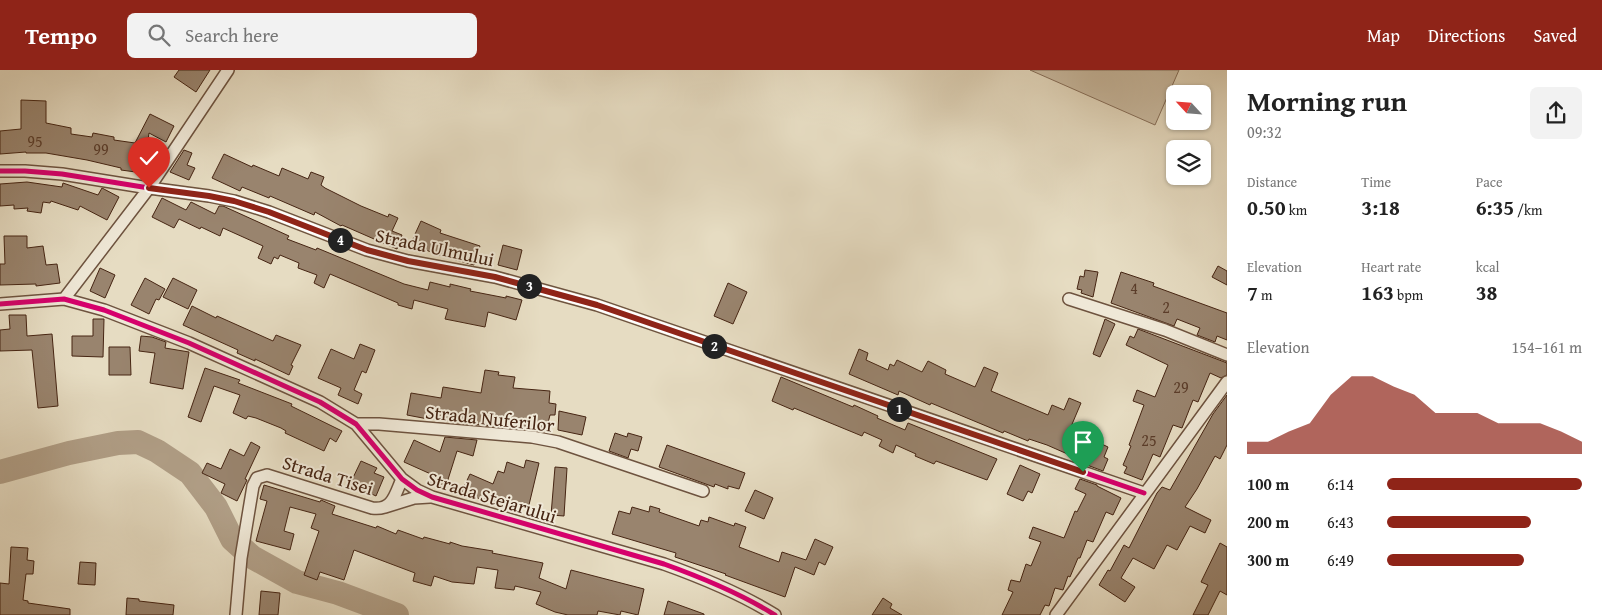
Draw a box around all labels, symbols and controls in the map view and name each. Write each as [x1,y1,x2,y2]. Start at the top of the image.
search box [127,13,477,58]
text: Tempo [25,18,97,53]
icon: search [145,21,173,49]
text: Search here [185,21,279,49]
text: Map [1367,22,1400,49]
text: Directions [1428,22,1505,49]
text: Saved [1533,22,1577,49]
text: Morning run [1247,80,1407,121]
north arrow [1166,85,1211,130]
map controls [1166,85,1211,185]
button: share [1530,87,1582,139]
text: 09:32 [1247,120,1282,144]
house number: 95 [27,129,43,153]
house number: 99 [93,137,109,161]
pin [128,137,170,188]
button: layers [1166,140,1211,185]
icon: check [135,144,163,172]
text: Distance [1247,172,1297,192]
text: Time [1361,172,1391,192]
text: Pace [1476,172,1503,192]
text: 0.50 [1247,192,1286,223]
text: 3:18 [1361,192,1400,223]
text: 6:35 [1476,192,1514,223]
text: km [1286,200,1307,220]
text: /km [1514,200,1542,220]
street label: Strada Ulmului [373,221,497,273]
pin: 4 [328,228,352,252]
text: 4 [337,230,344,250]
text: Elevation [1247,257,1302,277]
text: Heart rate [1361,257,1421,277]
text: kcal [1476,257,1500,277]
pin: 3 [516,274,542,298]
text: 3 [526,276,533,296]
house number: 4 [1130,276,1138,300]
text: 7 [1247,277,1258,308]
text: 163 [1361,277,1394,308]
text: 38 [1476,277,1497,308]
text: m [1258,285,1272,305]
text: bpm [1394,285,1423,305]
house number: 2 [1162,295,1170,319]
pin: 2 [702,334,726,358]
text: Elevation [1247,335,1310,359]
text: 154–161 m [1512,335,1582,359]
text: 2 [711,336,718,356]
house number: 29 [1173,375,1189,399]
pin: 1 [886,396,912,422]
street label: Strada Nuferilor [424,397,556,439]
text: 1 [896,399,903,419]
pin [1062,421,1104,472]
icon: arrive [1069,428,1097,456]
house number: 25 [1141,428,1157,452]
street label: Strada Tisei [279,448,377,502]
street label: Strada Stejarului [424,464,560,530]
text: 100 m [1247,472,1289,496]
text: 6:14 [1327,472,1354,496]
text: 200 m [1247,510,1289,534]
text: 6:43 [1327,510,1354,534]
text: 300 m [1247,548,1289,572]
text: 6:49 [1327,548,1354,572]

